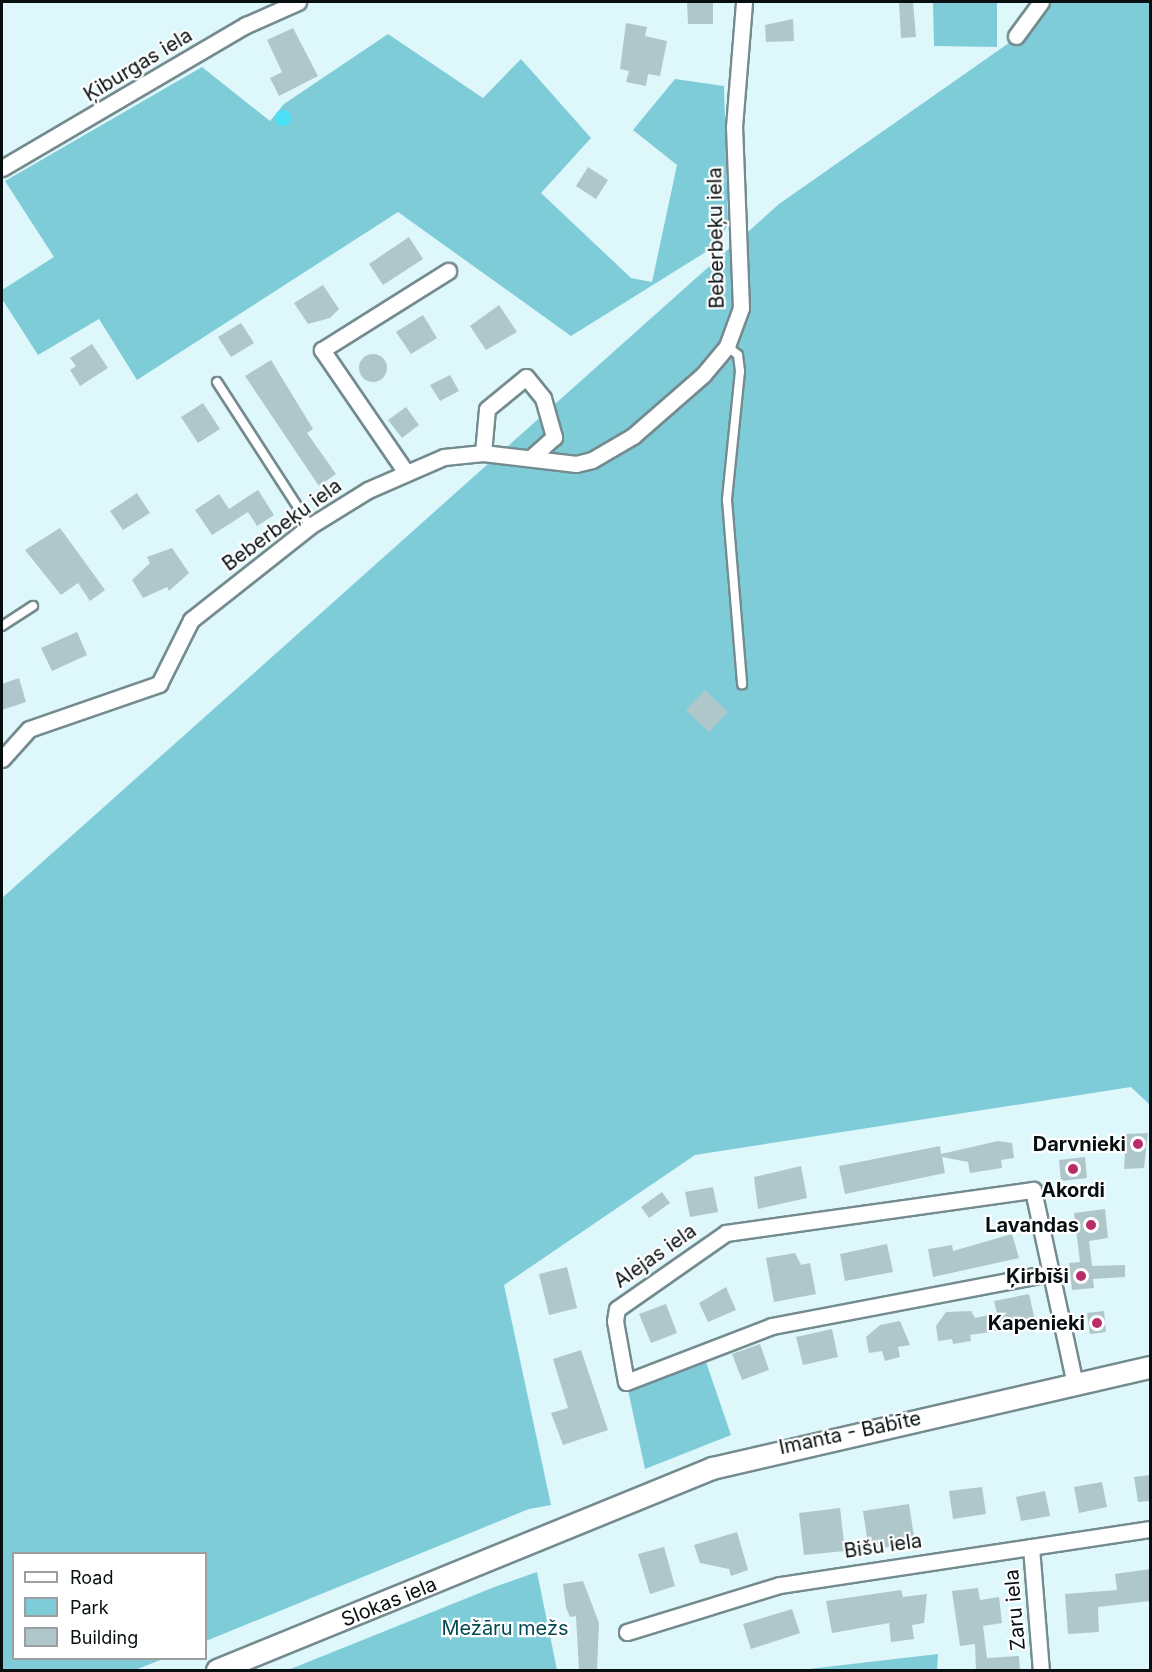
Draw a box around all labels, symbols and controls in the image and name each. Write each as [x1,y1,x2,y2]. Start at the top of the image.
street label: Ķiburgas iela [79,23,197,107]
street label: Beberbeķu iela [703,167,729,309]
street label: Beberbeķu iela [218,474,346,576]
place label: Darvnieki [1033,1132,1126,1156]
marker: Darvnieki [1131,1137,1145,1151]
marker: Akordi [1066,1162,1080,1176]
place label: Akordi [1041,1178,1105,1202]
place label: Lavandas [985,1213,1079,1237]
marker: Lavandas [1084,1218,1098,1232]
street label: Alejas iela [609,1219,701,1293]
place label: Ķirbīši [1006,1264,1069,1288]
marker: Ķirbīši [1074,1269,1088,1283]
place label: Kapenieki [988,1311,1085,1335]
marker: Kapenieki [1090,1316,1104,1330]
street label: Imanta - Babīte [777,1406,923,1460]
street label: Bišu iela [842,1529,924,1563]
legend [12,1552,207,1660]
text: Road [70,1567,113,1588]
street label: Zaru iela [999,1568,1031,1652]
street label: Slokas iela [338,1572,440,1632]
text: Park [70,1597,109,1618]
park label: Mežāru mežs [441,1616,569,1640]
text: Building [70,1627,138,1648]

